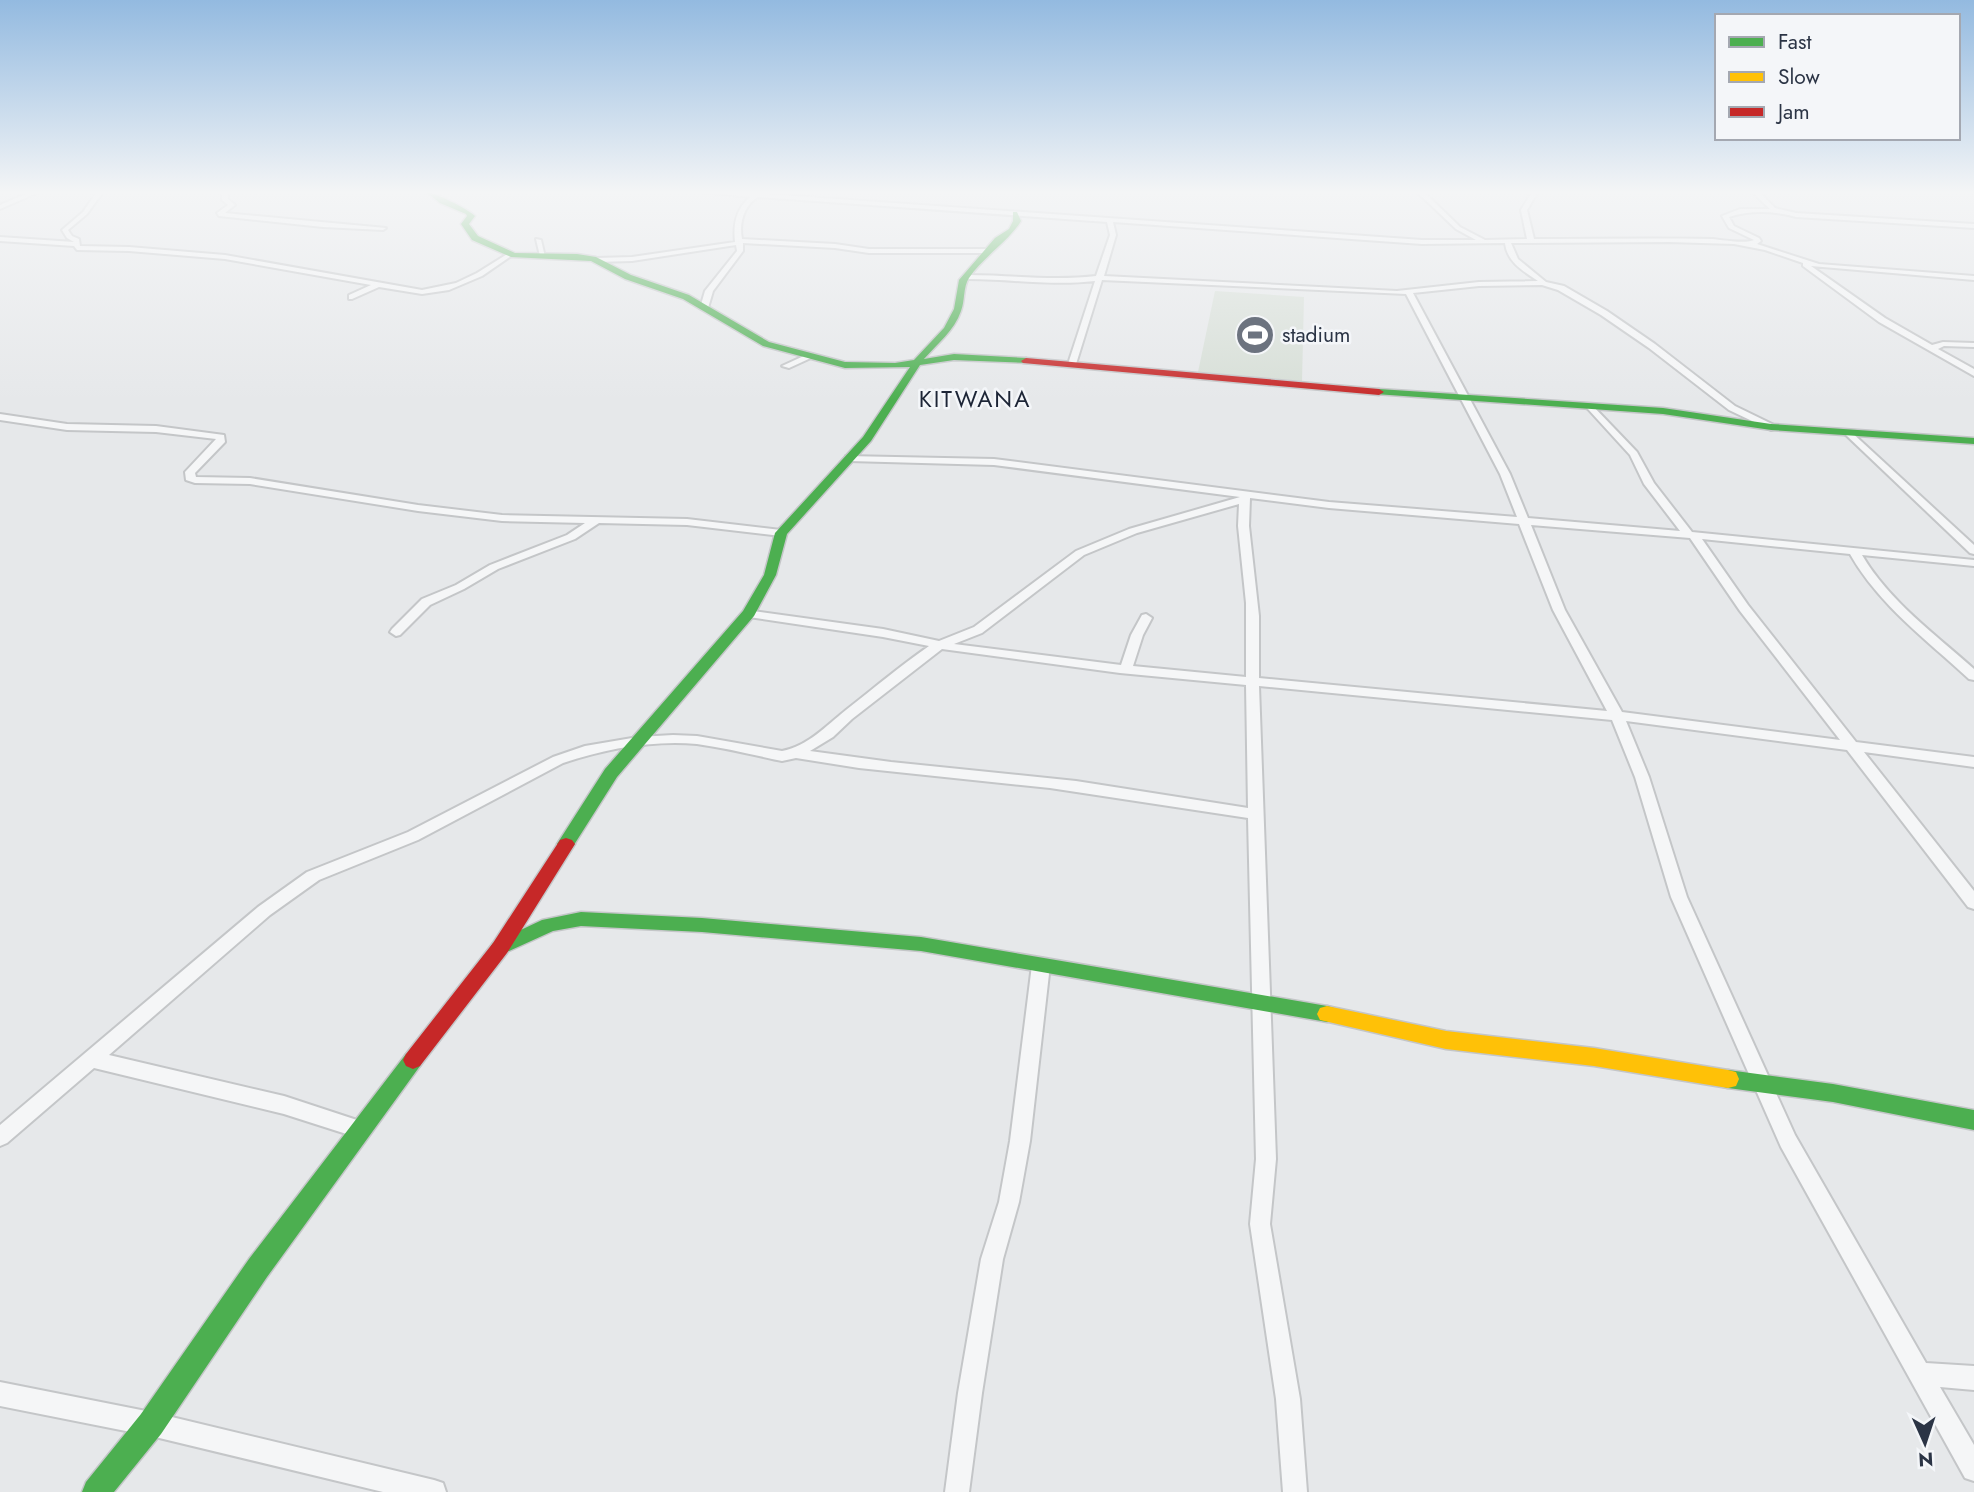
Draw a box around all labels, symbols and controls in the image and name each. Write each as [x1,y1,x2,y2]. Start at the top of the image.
legend [1715,14,1960,140]
text: Fast [1778,27,1811,57]
text: Slow [1778,62,1820,92]
text: Jam [1775,97,1810,127]
sports icon: stadium [1234,314,1276,356]
place label: stadium [1282,320,1350,350]
district label: KITWANA [919,382,1031,416]
north arrow [1890,1408,1960,1478]
text: N [1918,1446,1934,1473]

